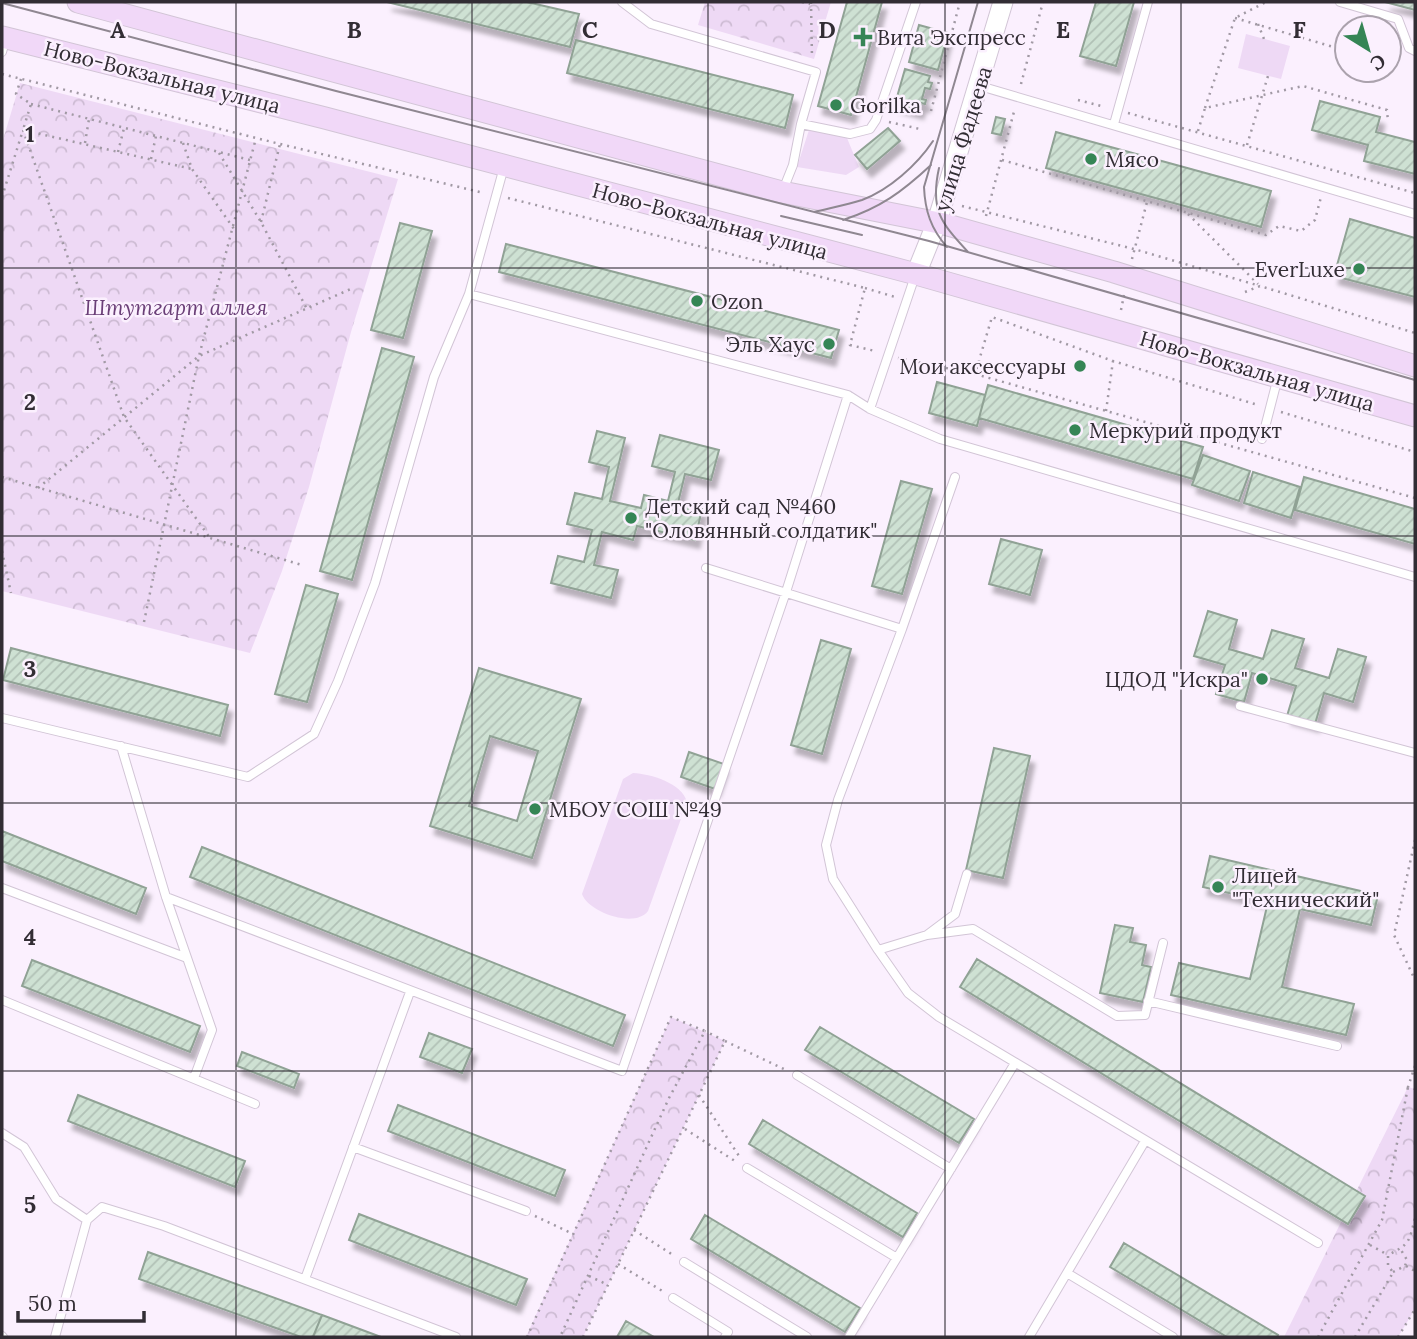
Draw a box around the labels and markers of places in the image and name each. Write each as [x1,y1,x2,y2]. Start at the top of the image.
place label: Вита Экспресс [877,24,1026,51]
marker: Вита Экспресс [855,29,871,45]
place label: Gorilka [850,92,921,119]
marker: Gorilka [828,97,844,113]
place label: Мясо [1105,146,1159,173]
marker: Мясо [1083,151,1099,167]
place label: EverLuxe [1255,256,1345,283]
marker: EverLuxe [1351,261,1367,277]
place label: Ozon [711,288,764,315]
marker: Ozon [689,293,705,309]
place label: Эль Хаус [725,331,815,358]
marker: Эль Хаус [821,336,837,352]
place label: Мои аксессуары [899,353,1066,380]
marker: Мои аксессуары [1072,358,1088,374]
place label: Меркурий продукт [1089,417,1282,444]
marker: Меркурий продукт [1067,422,1083,438]
place label: Детский сад №460 "Оловянный солдатик" [645,493,878,544]
marker: Детский сад №460 "Оловянный солдатик" [623,510,639,526]
place label: ЦДОД "Искра" [1105,666,1248,693]
marker: ЦДОД "Искра" [1254,671,1270,687]
place label: МБОУ СОШ №49 [549,796,722,823]
marker: МБОУ СОШ №49 [527,801,543,817]
place label: Лицей "Технический" [1232,862,1379,913]
marker: Лицей "Технический" [1210,879,1226,895]

